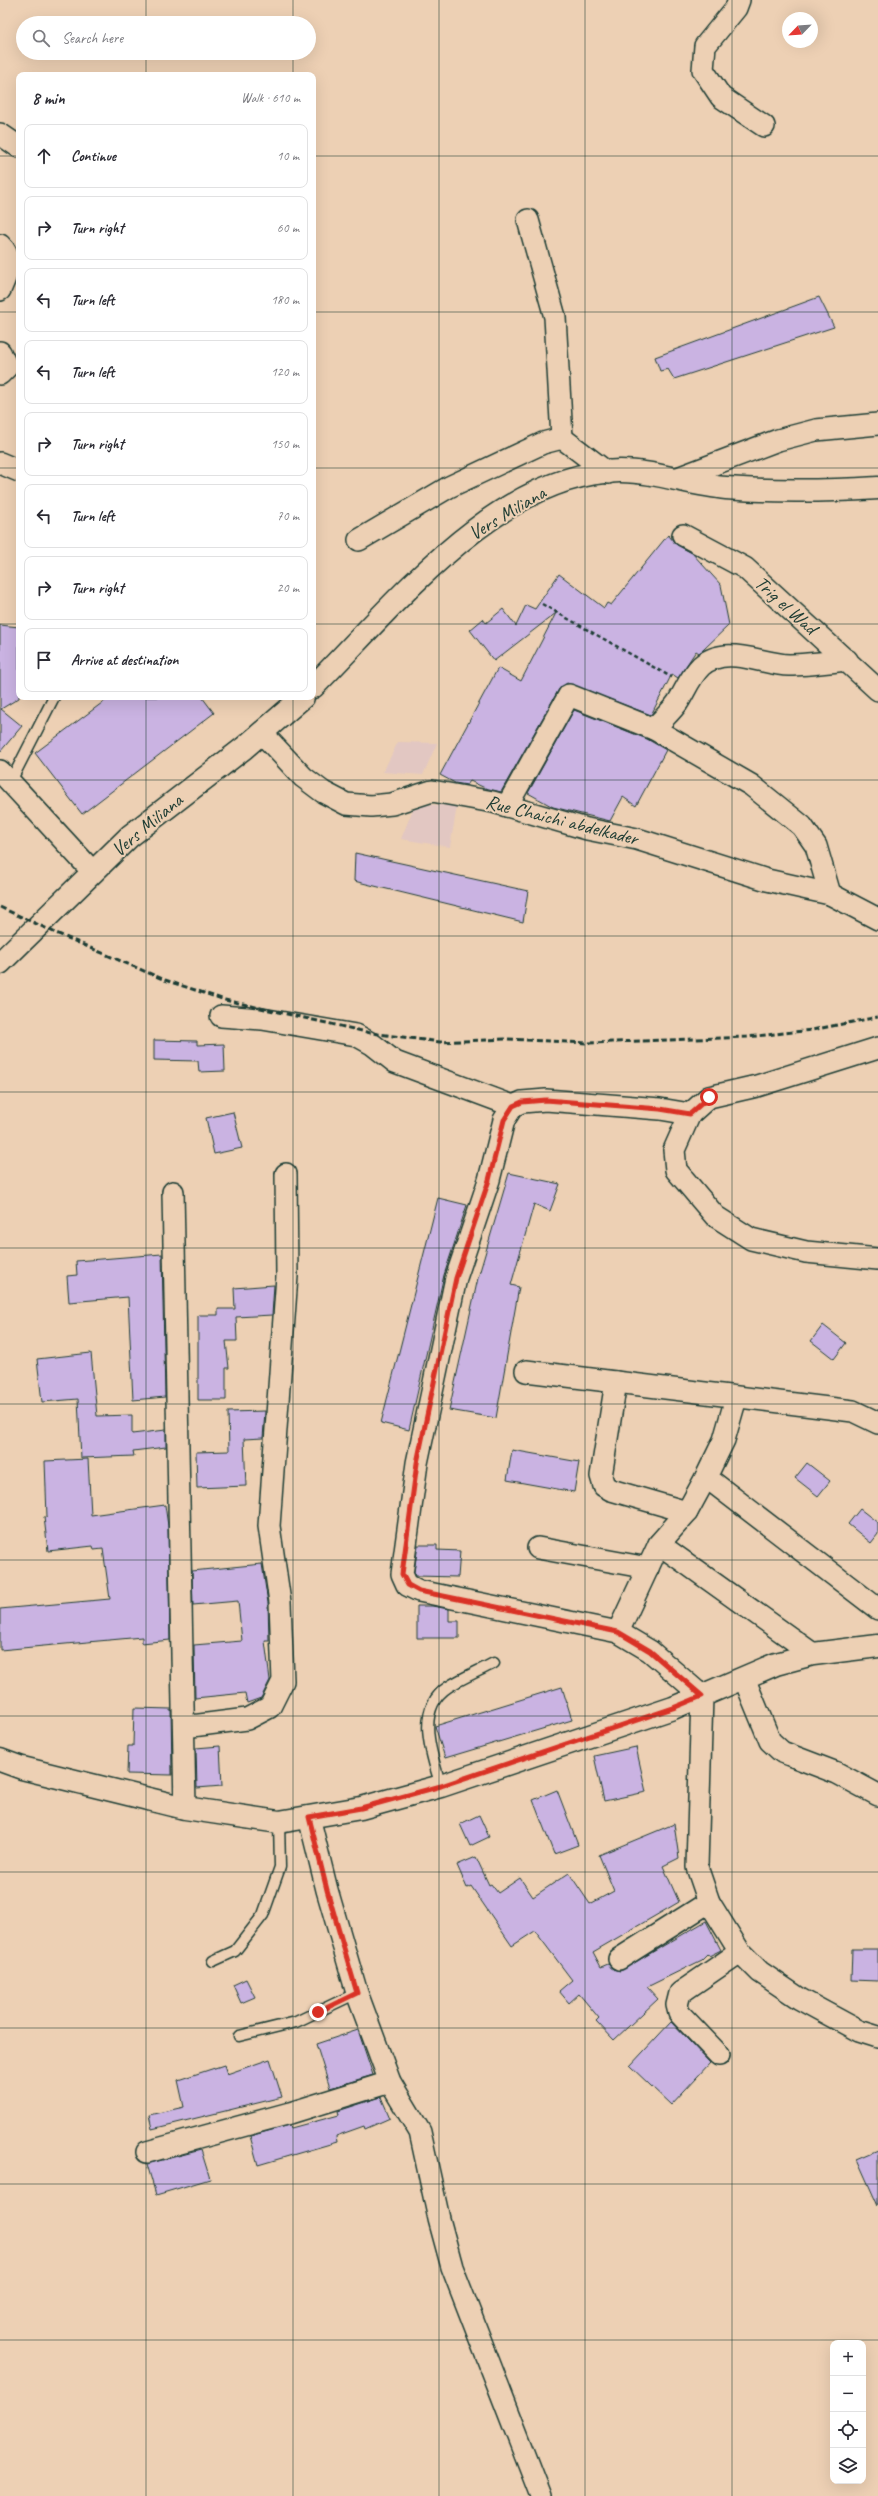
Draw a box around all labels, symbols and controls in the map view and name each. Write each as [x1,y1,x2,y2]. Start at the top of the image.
north arrow [782,12,818,48]
search box [16,16,316,60]
icon: search [30,27,52,49]
text: Search here [62,29,123,48]
text: 8 min [32,88,65,109]
text: Walk · 610 m [241,90,300,106]
icon: ahead [33,145,55,167]
text: Continue [71,147,116,166]
text: 10 m [277,148,299,164]
icon: right [33,217,55,239]
text: Turn right [71,219,124,238]
text: 60 m [277,220,299,236]
icon: left [33,289,55,311]
text: Turn left [71,291,114,310]
text: 180 m [271,292,299,308]
icon: left [33,361,55,383]
text: Turn left [71,363,114,382]
text: 120 m [271,364,299,380]
icon: right [33,433,55,455]
text: Turn right [71,435,124,454]
text: 150 m [271,436,299,452]
street label: Vers Miliana [464,479,552,546]
icon: left [33,505,55,527]
text: Turn left [71,507,114,526]
text: 70 m [277,508,299,524]
street label: Trig el Wad [749,570,825,642]
icon: right [33,577,55,599]
text: Turn right [71,579,124,598]
text: 20 m [277,580,299,596]
icon: arrive [33,649,55,671]
text: Arrive at destination [71,651,178,670]
street label: Vers Miliana [106,787,189,862]
street label: Rue Chaichi abdelkader [483,789,642,851]
route start [700,1088,718,1106]
route end [309,2003,327,2021]
map controls [830,2340,866,2484]
button: + [830,2340,866,2376]
button: − [830,2376,866,2412]
button: locate [830,2412,866,2448]
button: layers [830,2448,866,2484]

